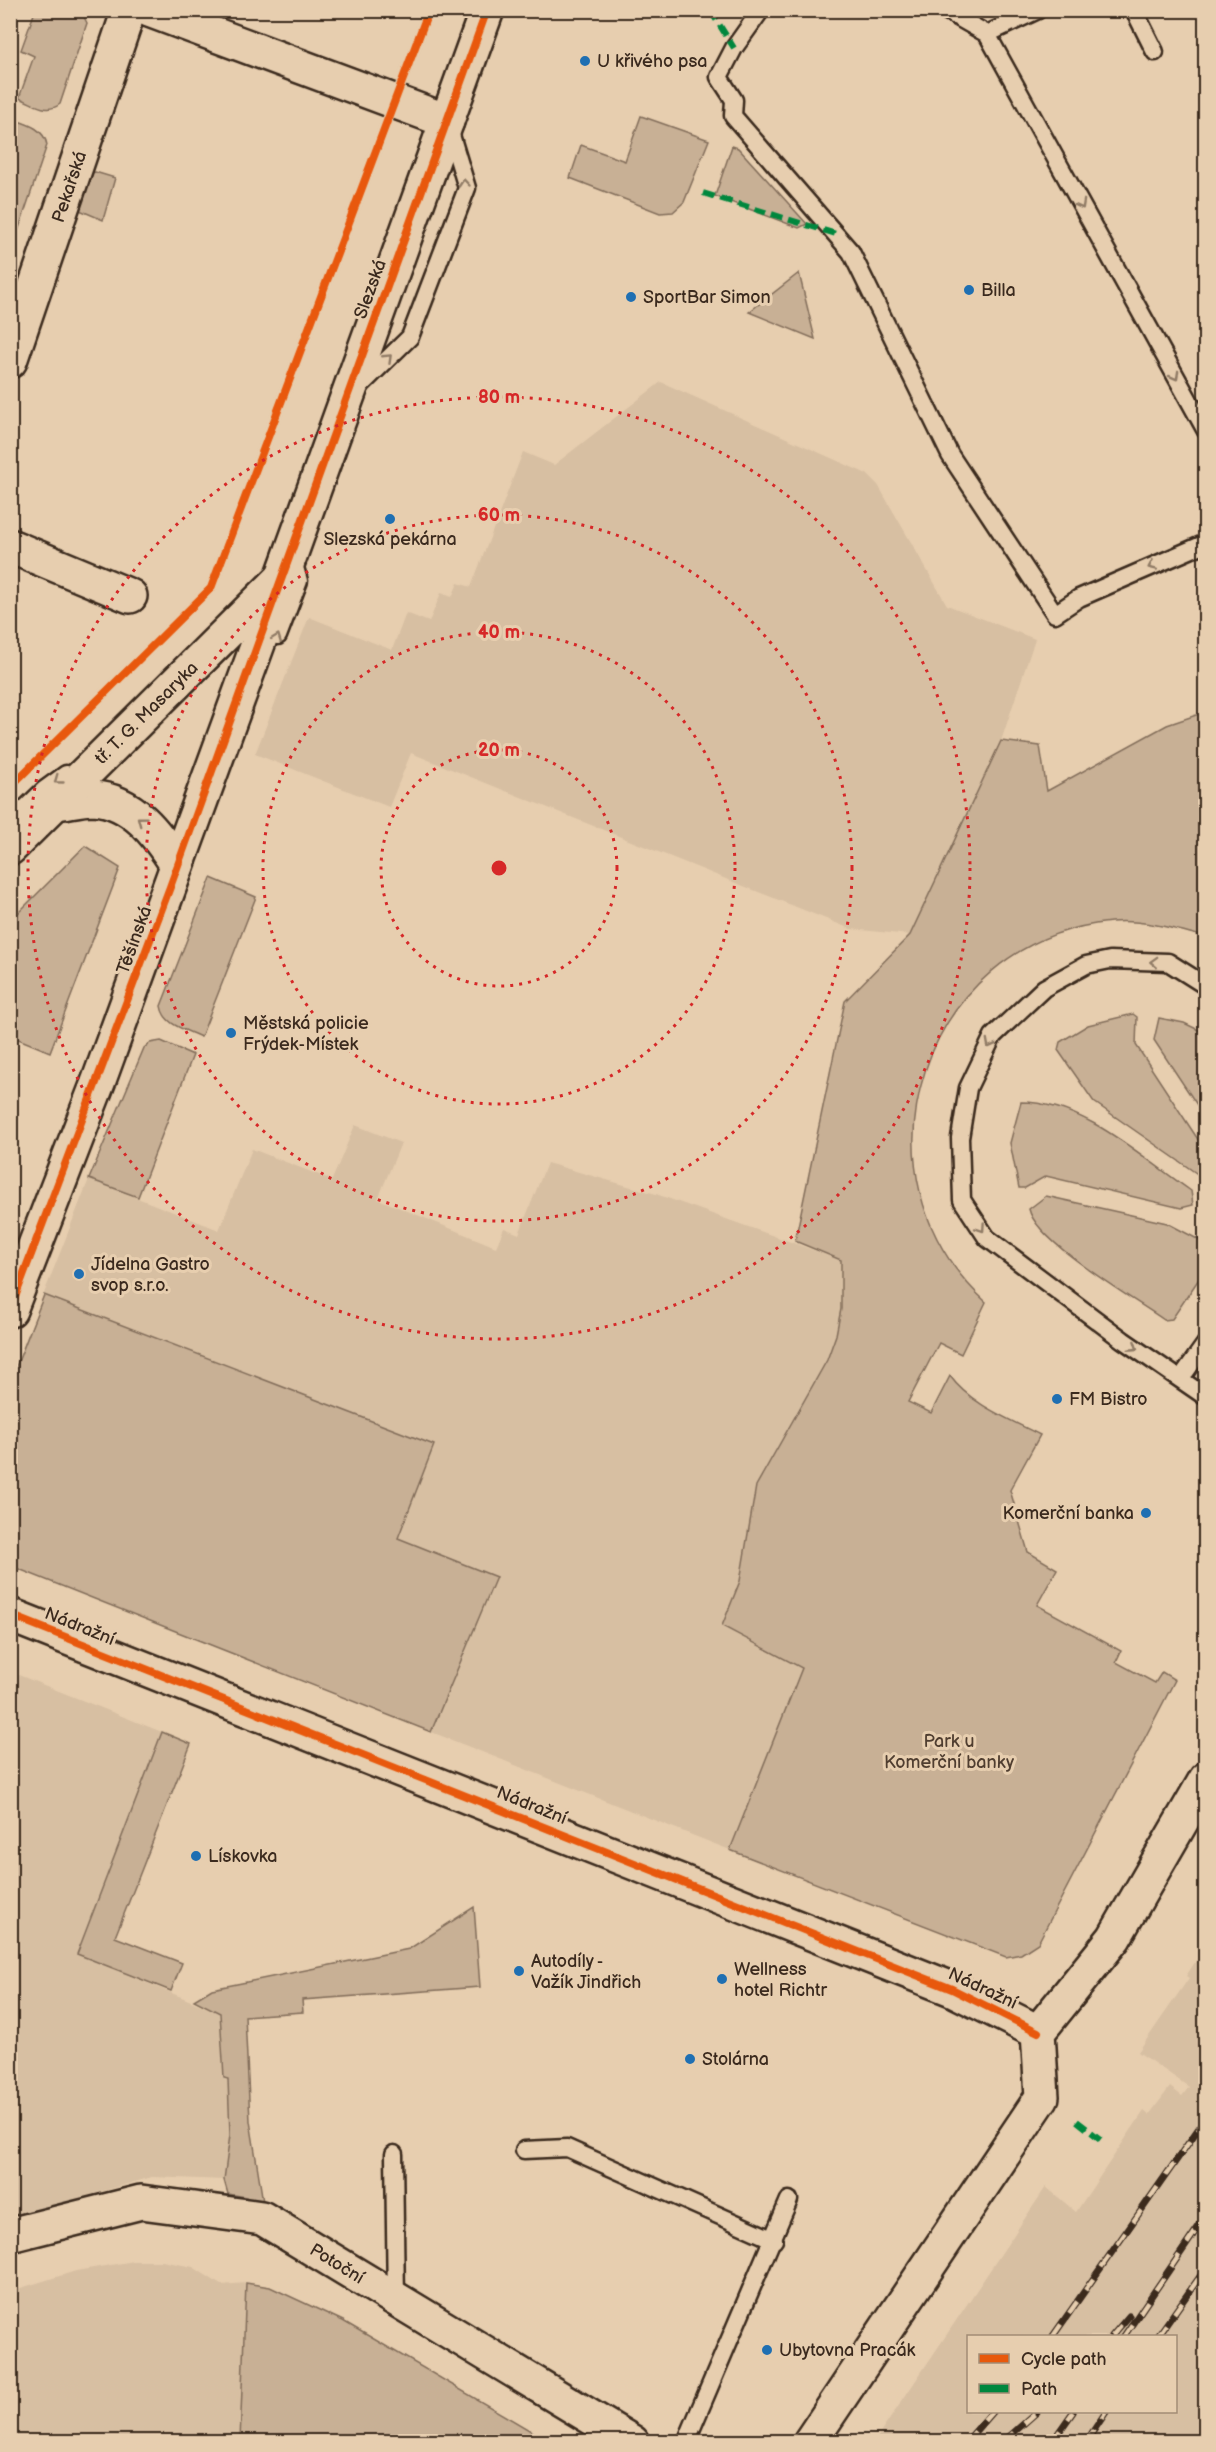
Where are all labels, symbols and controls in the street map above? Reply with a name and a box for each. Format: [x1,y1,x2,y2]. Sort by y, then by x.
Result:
place label: U křivého psa [597,51,708,72]
marker: U křivého psa [578,54,592,68]
street label: Pekařská [48,149,91,225]
one-way arrow [458,178,471,188]
one-way arrow [1074,199,1085,209]
street label: Slezská [350,257,391,322]
place label: Billa [981,280,1016,301]
marker: Billa [962,283,976,297]
place label: SportBar Simon [643,287,771,308]
marker: SportBar Simon [624,290,638,304]
one-way arrow [382,354,392,365]
one-way arrow [1168,370,1179,380]
text: 80 m [478,387,520,408]
text: 60 m [478,505,520,526]
marker: Slezská pekárna [383,512,397,526]
place label: Slezská pekárna [323,529,457,550]
one-way arrow [1147,559,1158,571]
text: 40 m [478,622,520,643]
one-way arrow [270,633,283,644]
street label: tř. T. G. Masaryka [91,657,203,769]
text: 20 m [478,740,520,761]
one-way arrow [54,772,65,783]
one-way arrow [137,816,148,827]
centre of rings [489,858,509,878]
street label: Těšínská [112,903,156,977]
one-way arrow [1149,956,1158,968]
place label: Městská policie Frýdek-Místek [243,1013,369,1055]
marker: Městská policie Frýdek-Místek [224,1026,238,1040]
one-way arrow [985,1038,997,1049]
one-way arrow [973,1222,985,1232]
place label: Jídelna Gastro svop s.r.o. [91,1254,210,1296]
marker: Jídelna Gastro svop s.r.o. [72,1267,86,1281]
one-way arrow [1127,1340,1138,1351]
place label: FM Bistro [1069,1389,1147,1410]
marker: FM Bistro [1050,1392,1064,1406]
place label: Komerční banka [1003,1503,1134,1524]
marker: Komerční banka [1139,1506,1153,1520]
street label: Nádražní [42,1603,119,1650]
park label: Park u Komerční banky [884,1731,1015,1773]
street label: Nádražní [494,1782,571,1829]
place label: Lískovka [208,1846,278,1867]
marker: Lískovka [189,1849,203,1863]
place label: Autodíly - Važík Jindřich [531,1951,641,1993]
place label: Wellness hotel Richtr [734,1959,828,2001]
street label: Nádražní [945,1963,1021,2014]
marker: Autodíly - Važík Jindřich [512,1964,526,1978]
marker: Wellness hotel Richtr [715,1972,729,1986]
place label: Stolárna [702,2049,769,2070]
marker: Stolárna [683,2052,697,2066]
street label: Potoční [306,2239,369,2289]
legend [967,2335,1177,2413]
place label: Ubytovna Pracák [779,2340,916,2361]
marker: Ubytovna Pracák [760,2343,774,2357]
text: Cycle path [1021,2349,1107,2370]
text: Path [1021,2379,1057,2400]

